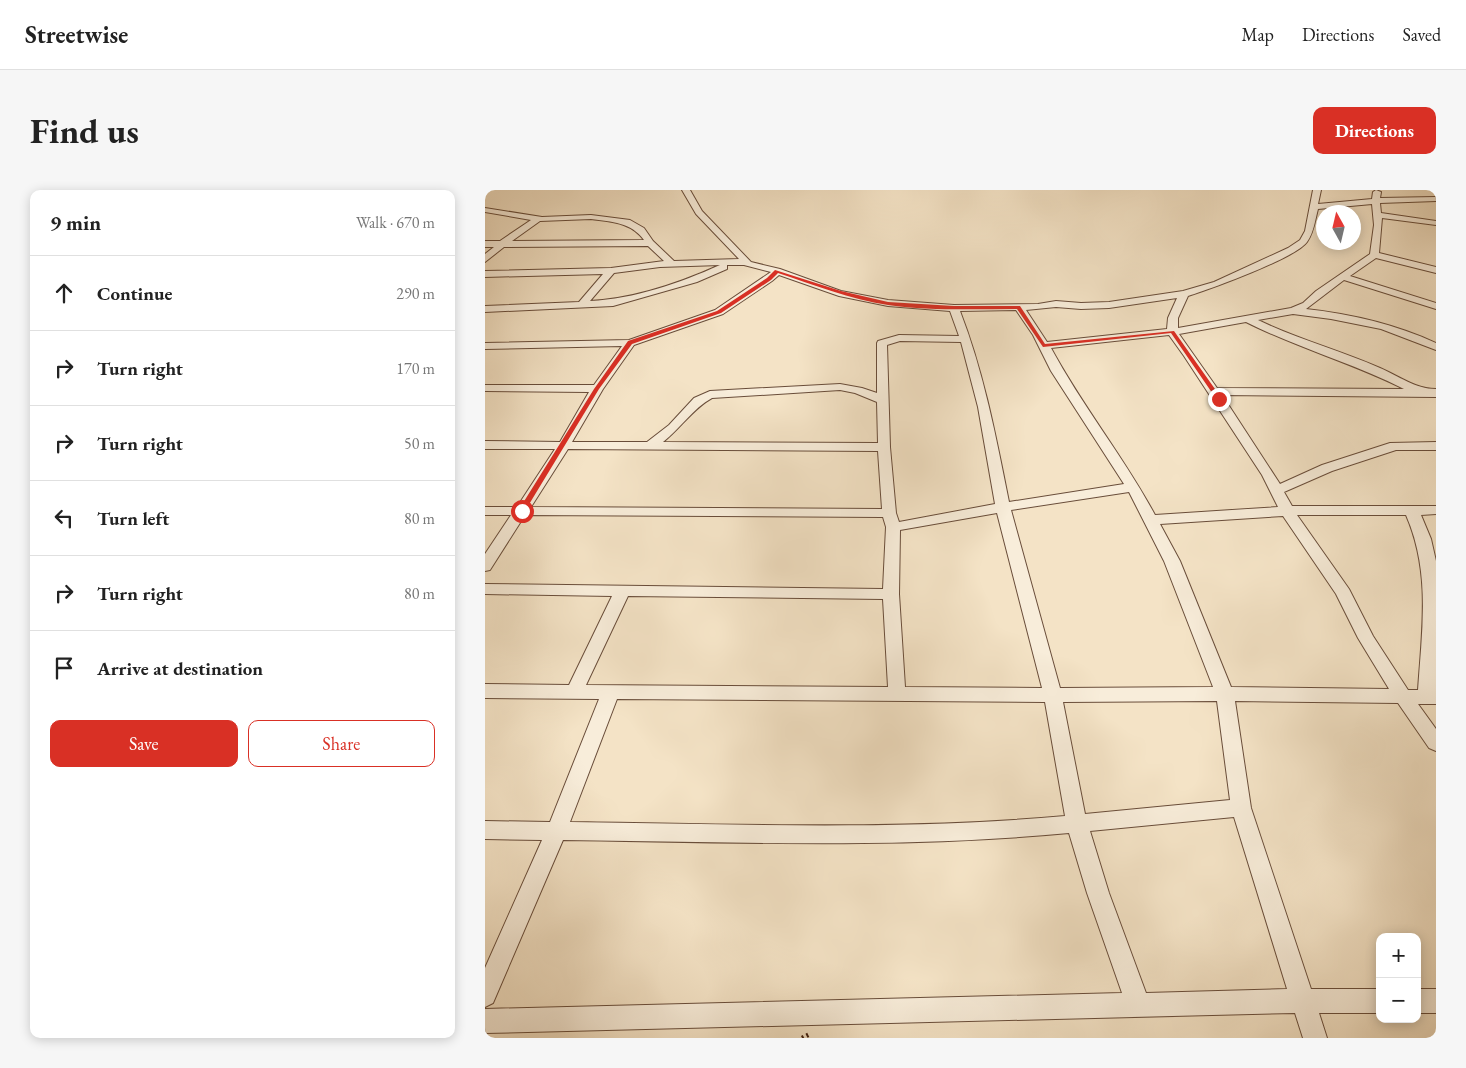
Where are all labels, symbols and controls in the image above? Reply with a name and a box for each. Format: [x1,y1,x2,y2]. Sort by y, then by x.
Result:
text: Streetwise [25,19,128,50]
text: Map [1242,23,1274,46]
text: Directions [1302,23,1374,46]
text: Saved [1402,23,1441,46]
button: Directions [1313,107,1436,154]
text: Find us [30,108,139,153]
north arrow [1316,205,1361,250]
text: 9 min [50,209,101,236]
text: Walk · 670 m [356,212,435,233]
icon: ahead [50,279,78,307]
text: Continue [97,281,172,306]
text: 290 m [396,283,435,304]
icon: right [50,354,78,382]
text: Turn right [97,356,183,381]
text: 170 m [396,358,435,379]
route end [1208,388,1231,411]
icon: right [50,429,78,457]
text: Turn right [97,431,183,456]
text: 50 m [404,433,435,454]
route start [511,500,534,523]
icon: left [50,504,78,532]
text: Turn left [97,506,169,531]
text: 80 m [404,508,435,529]
icon: right [50,579,78,607]
text: Turn right [97,581,183,606]
text: 80 m [404,583,435,604]
icon: arrive [50,654,78,682]
text: Arrive at destination [97,656,263,681]
button: Save [50,720,238,767]
button: Share [248,720,435,767]
map controls [1376,933,1421,1023]
button: + [1376,933,1421,978]
button: − [1376,978,1421,1023]

